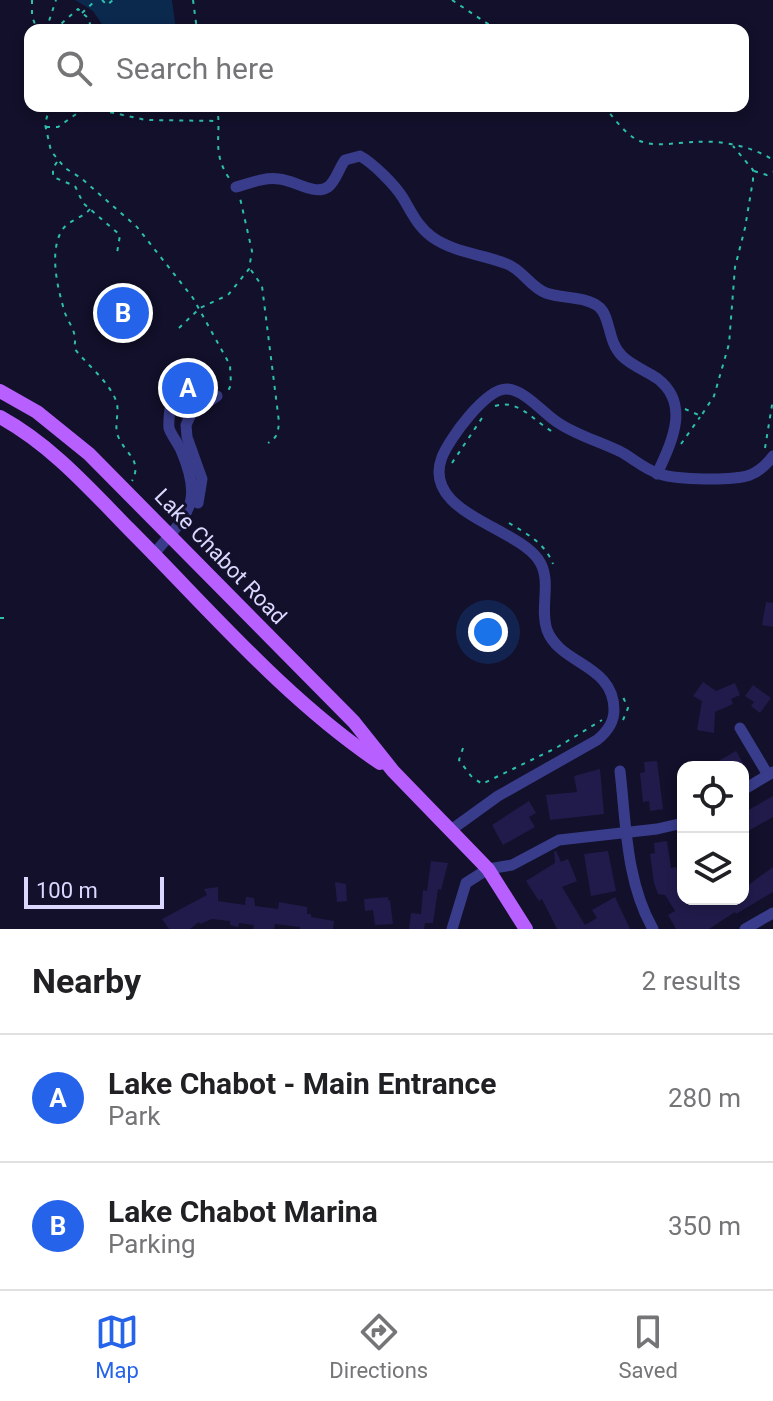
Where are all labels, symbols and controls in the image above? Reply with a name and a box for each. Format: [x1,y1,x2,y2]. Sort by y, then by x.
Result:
search box [24,24,749,112]
icon: search [52,46,96,90]
text: Search here [116,51,274,86]
pin: B [97,283,149,343]
pin: A [162,358,214,418]
street label: Lake Chabot Road [150,484,292,629]
your location [468,612,508,652]
map controls [677,761,749,905]
button: locate [677,761,749,833]
button: layers [677,833,749,905]
scale bar [24,873,164,909]
text: 100 m [36,878,98,903]
text: Nearby [32,961,141,1001]
text: 2 results [642,966,741,996]
text: Lake Chabot - Main Entrance [108,1066,496,1101]
text: A [49,1083,67,1113]
text: 280 m [668,1083,741,1113]
text: Park [108,1101,160,1131]
text: Lake Chabot Marina [108,1194,378,1229]
text: B [50,1211,66,1241]
text: 350 m [668,1211,741,1241]
text: Parking [108,1229,196,1259]
tab: Map [95,1310,139,1383]
tab: Directions [329,1310,428,1383]
tab: Saved [618,1310,678,1383]

